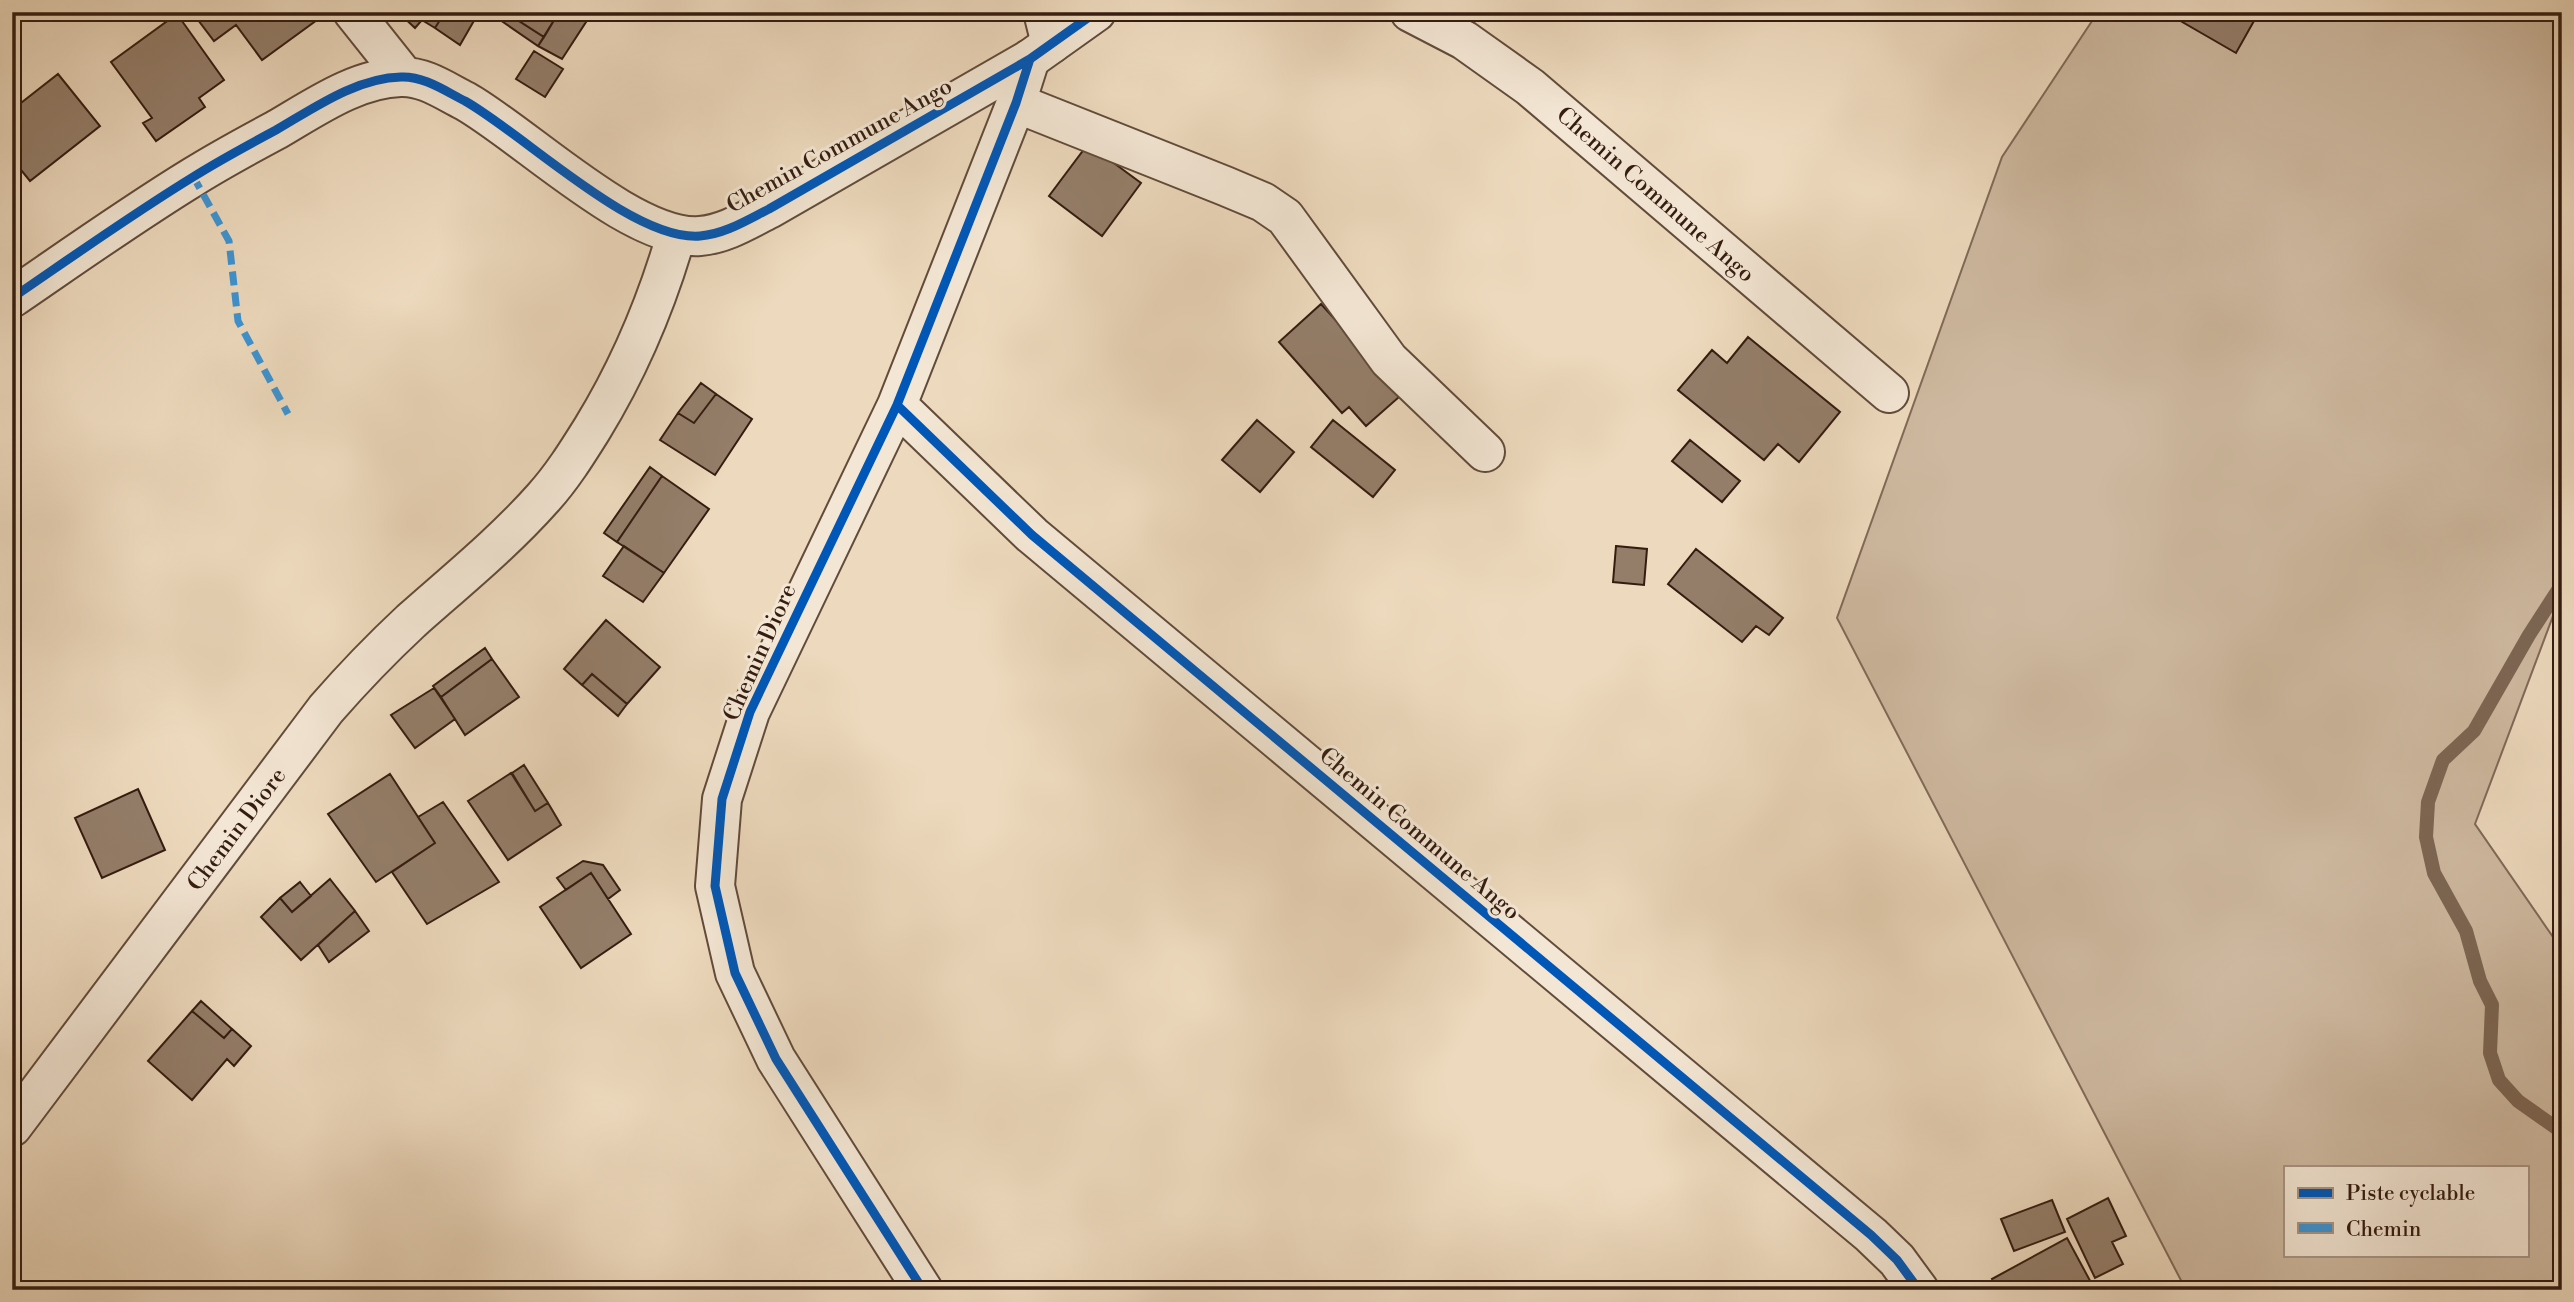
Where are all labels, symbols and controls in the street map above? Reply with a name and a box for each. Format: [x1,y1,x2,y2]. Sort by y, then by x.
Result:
street label: Chemin Commune Ango [722,72,957,220]
street label: Chemin Commune Ango [1550,101,1760,289]
street label: Chemin Diore [717,580,803,725]
street label: Chemin Commune Ango [1313,741,1526,926]
street label: Chemin Diore [181,762,292,897]
legend [2284,1166,2528,1256]
text: Piste cyclable [2346,1181,2475,1207]
text: Chemin [2346,1217,2422,1243]

